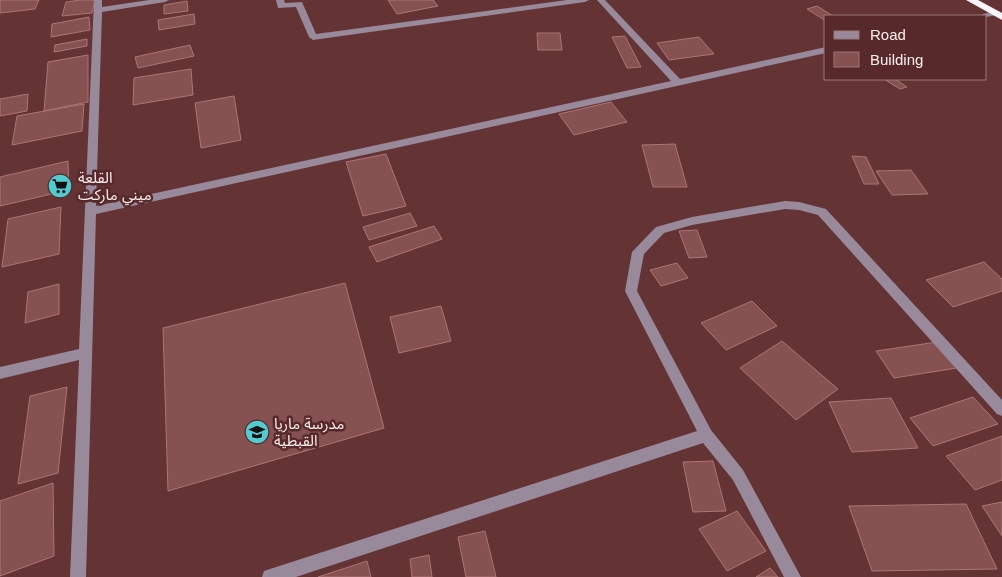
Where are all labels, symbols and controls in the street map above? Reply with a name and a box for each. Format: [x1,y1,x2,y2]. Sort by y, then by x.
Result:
legend [824,15,987,80]
text: Road [870,26,906,43]
text: Building [870,51,923,68]
place label: القلعة ميني ماركت [78,169,152,206]
supermarket icon: القلعة ميني ماركت [47,173,73,199]
place label: مدرسة ماريا القبطية [274,415,344,449]
school or university icon: مدرسة ماريا القبطية [244,419,270,445]

